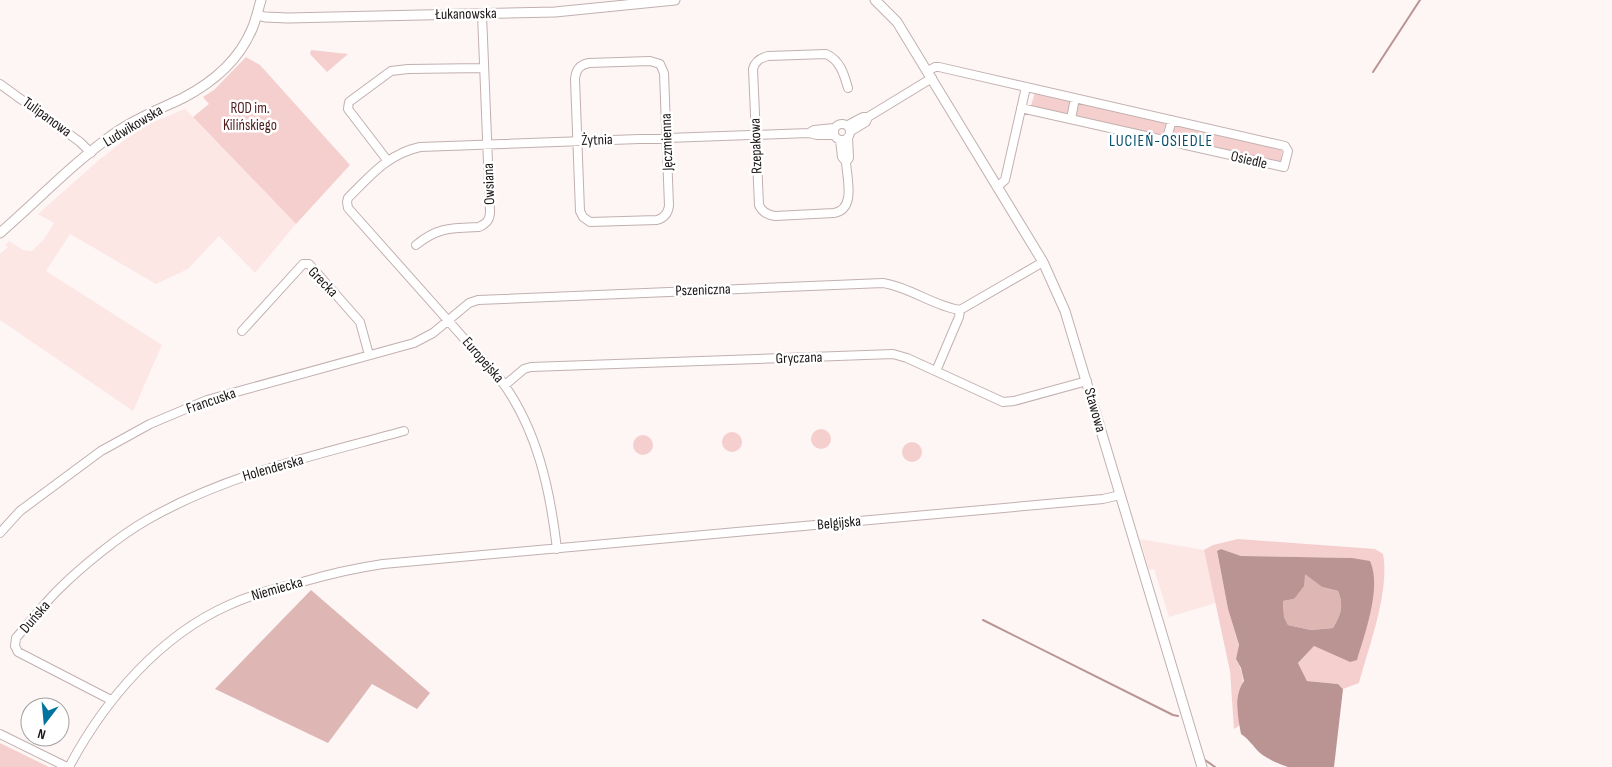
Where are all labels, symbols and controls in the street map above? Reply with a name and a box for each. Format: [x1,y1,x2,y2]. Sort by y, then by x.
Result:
street label: Łukanowska [434,4,497,24]
street label: Tulipanowa [19,93,75,141]
park label: ROD im. Kilińskiego [223,99,277,135]
street label: Ludwikowska [100,101,166,151]
street label: Jęczmienna [656,113,678,172]
street label: Rzepakowa [746,118,766,174]
street label: Żytnia [581,130,613,150]
district label: LUCIEŃ-OSIEDLE [1109,132,1213,151]
street label: Osiedle [1229,147,1269,173]
street label: Owsiana [479,162,499,205]
street label: Grecka [304,263,342,301]
street label: Pszeniczna [675,280,731,300]
street label: Europejska [458,333,508,387]
street label: Gryczana [775,348,823,368]
street label: Francuska [184,384,238,418]
street label: Stawowa [1080,386,1110,435]
street label: Holenderska [240,450,306,486]
street label: Belgijska [816,512,862,534]
street label: Niemiecka [249,573,305,605]
street label: Duńska [16,597,54,637]
north arrow [20,697,70,747]
text: N [36,725,47,743]

